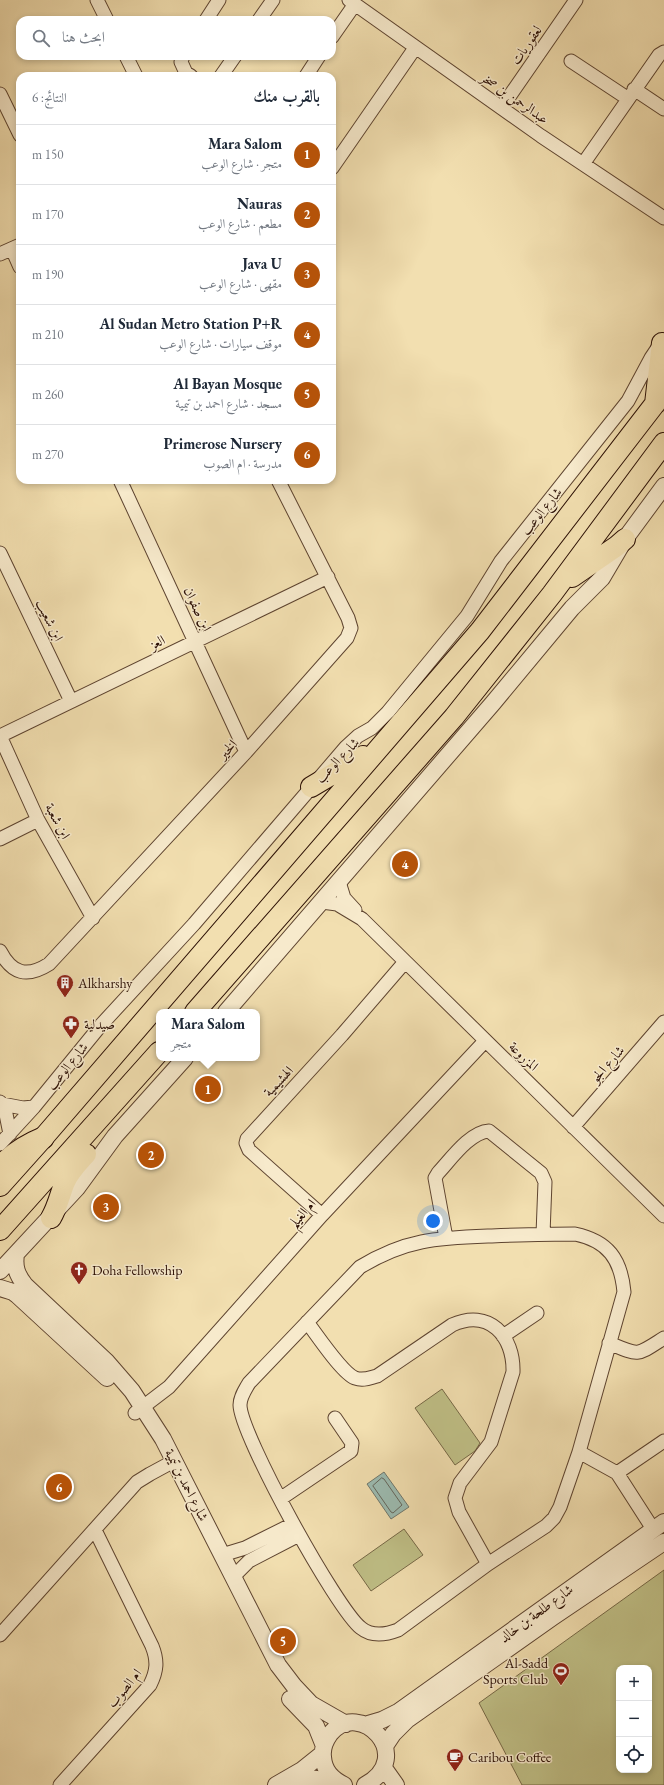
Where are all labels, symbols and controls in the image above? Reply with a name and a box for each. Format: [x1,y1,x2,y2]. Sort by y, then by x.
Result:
search box [16,16,336,60]
street label: لعقوريات [506,22,546,68]
icon: search [30,27,52,49]
text: ابحث هنا [62,27,105,46]
street label: عبدالرحمن بن صخر [475,67,552,129]
text: بالقرب منك [253,85,320,107]
text: النتائج: 6 [32,89,67,106]
text: Mara Salom [208,134,282,153]
text: 150 m [32,146,63,163]
text: 1 [304,146,310,163]
text: متجر · شارع الوعب [201,155,282,172]
text: Nauras [237,194,282,213]
text: 170 m [32,206,63,223]
text: 2 [304,206,310,223]
text: مطعم · شارع الوعب [198,215,282,232]
text: Java U [242,254,282,273]
text: 190 m [32,266,63,283]
text: 3 [304,266,310,283]
text: مقهى · شارع الوعب [199,275,282,292]
text: Al Sudan Metro Station P+R [100,314,282,333]
text: 210 m [32,326,63,343]
text: 4 [304,326,310,343]
text: موقف سيارات · شارع الوعب [159,335,282,352]
text: Al Bayan Mosque [173,374,282,393]
text: 260 m [32,386,63,403]
text: 5 [304,386,310,403]
text: مسجد · شارع احمد بن تيمية [175,395,282,412]
text: Primerose Nursery [163,434,282,453]
text: 270 m [32,446,63,463]
text: 6 [304,446,310,463]
text: مدرسة · ام الصوب [203,455,282,472]
street label: شارع الوعب [516,483,568,540]
street label: ابن صفوان [180,584,216,634]
street label: ابن شعيب [31,596,68,645]
street label: العز [144,631,168,654]
street label: شارع الوعب [311,733,365,789]
street label: الخير [212,735,241,764]
street label: ابن شعبة [41,800,75,842]
pin: 4 [392,849,418,879]
building icon: Alkharshy [55,973,75,998]
place label: Alkharshy [77,974,133,992]
popup [156,1009,260,1061]
pharmacy icon: صيدلية [61,1014,81,1039]
text: Mara Salom [171,1014,245,1033]
place label: صيدلية [84,1015,115,1033]
text: متجر [171,1035,192,1052]
street label: المزروعة [505,1037,543,1075]
street label: شارع الوعب [42,1038,94,1095]
street label: شارع الجو [585,1042,630,1090]
street label: الهشيمية [259,1062,297,1100]
pin: 1 [195,1074,221,1104]
pin: 2 [138,1140,164,1170]
pin: 3 [93,1192,119,1222]
street label: ام الغيلم [284,1195,324,1235]
your location [423,1211,443,1231]
church icon: Doha Fellowship [69,1260,89,1285]
place label: Doha Fellowship [92,1261,183,1279]
street label: شارع احمد بن تيمية [158,1446,213,1526]
pin: 6 [46,1472,72,1502]
street label: شارع طلحة بن خالد [495,1580,578,1648]
pin: 5 [270,1626,296,1656]
place label: Al-Sadd Sports Club [483,1654,549,1688]
sports icon: Al-Sadd Sports Club [551,1661,571,1686]
street label: ام الصوب [103,1665,148,1714]
map controls [616,1665,652,1773]
button: + [616,1665,652,1701]
button: − [616,1701,652,1737]
button: locate [616,1737,652,1773]
cafe icon: Caribou Coffee [445,1747,465,1772]
place label: Caribou Coffee [468,1748,552,1766]

